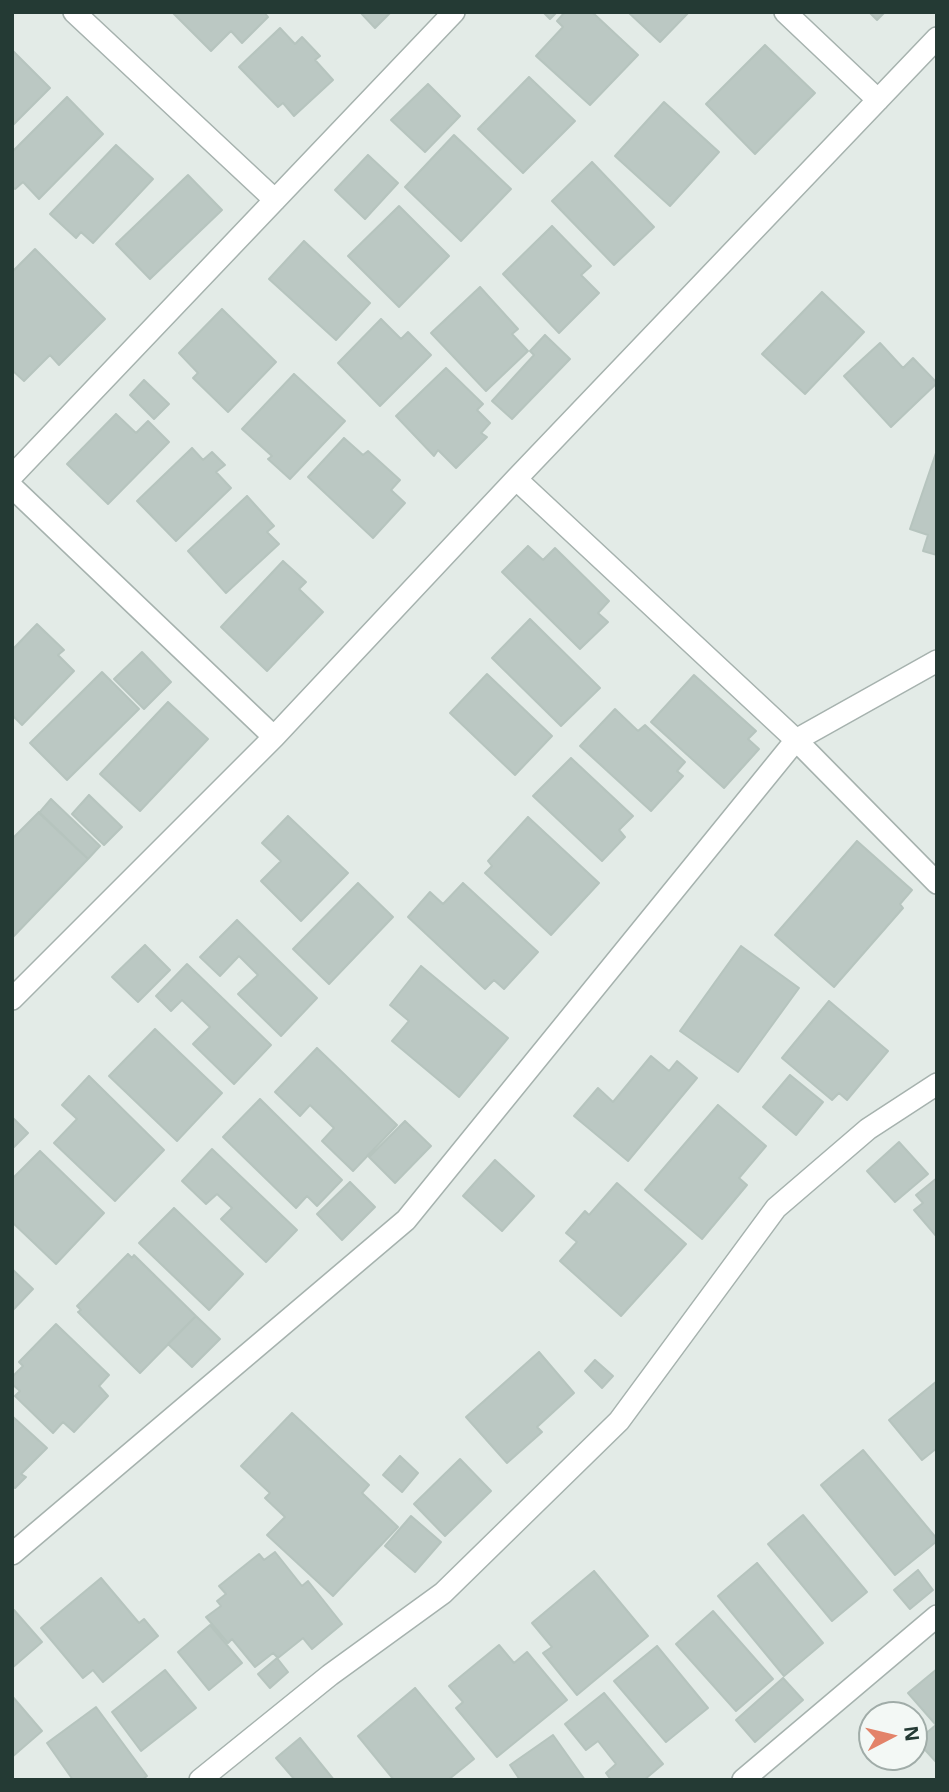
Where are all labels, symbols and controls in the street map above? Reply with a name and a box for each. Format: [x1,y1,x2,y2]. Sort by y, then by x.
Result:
north arrow [858,1701,928,1771]
text: N [898,1724,926,1743]

